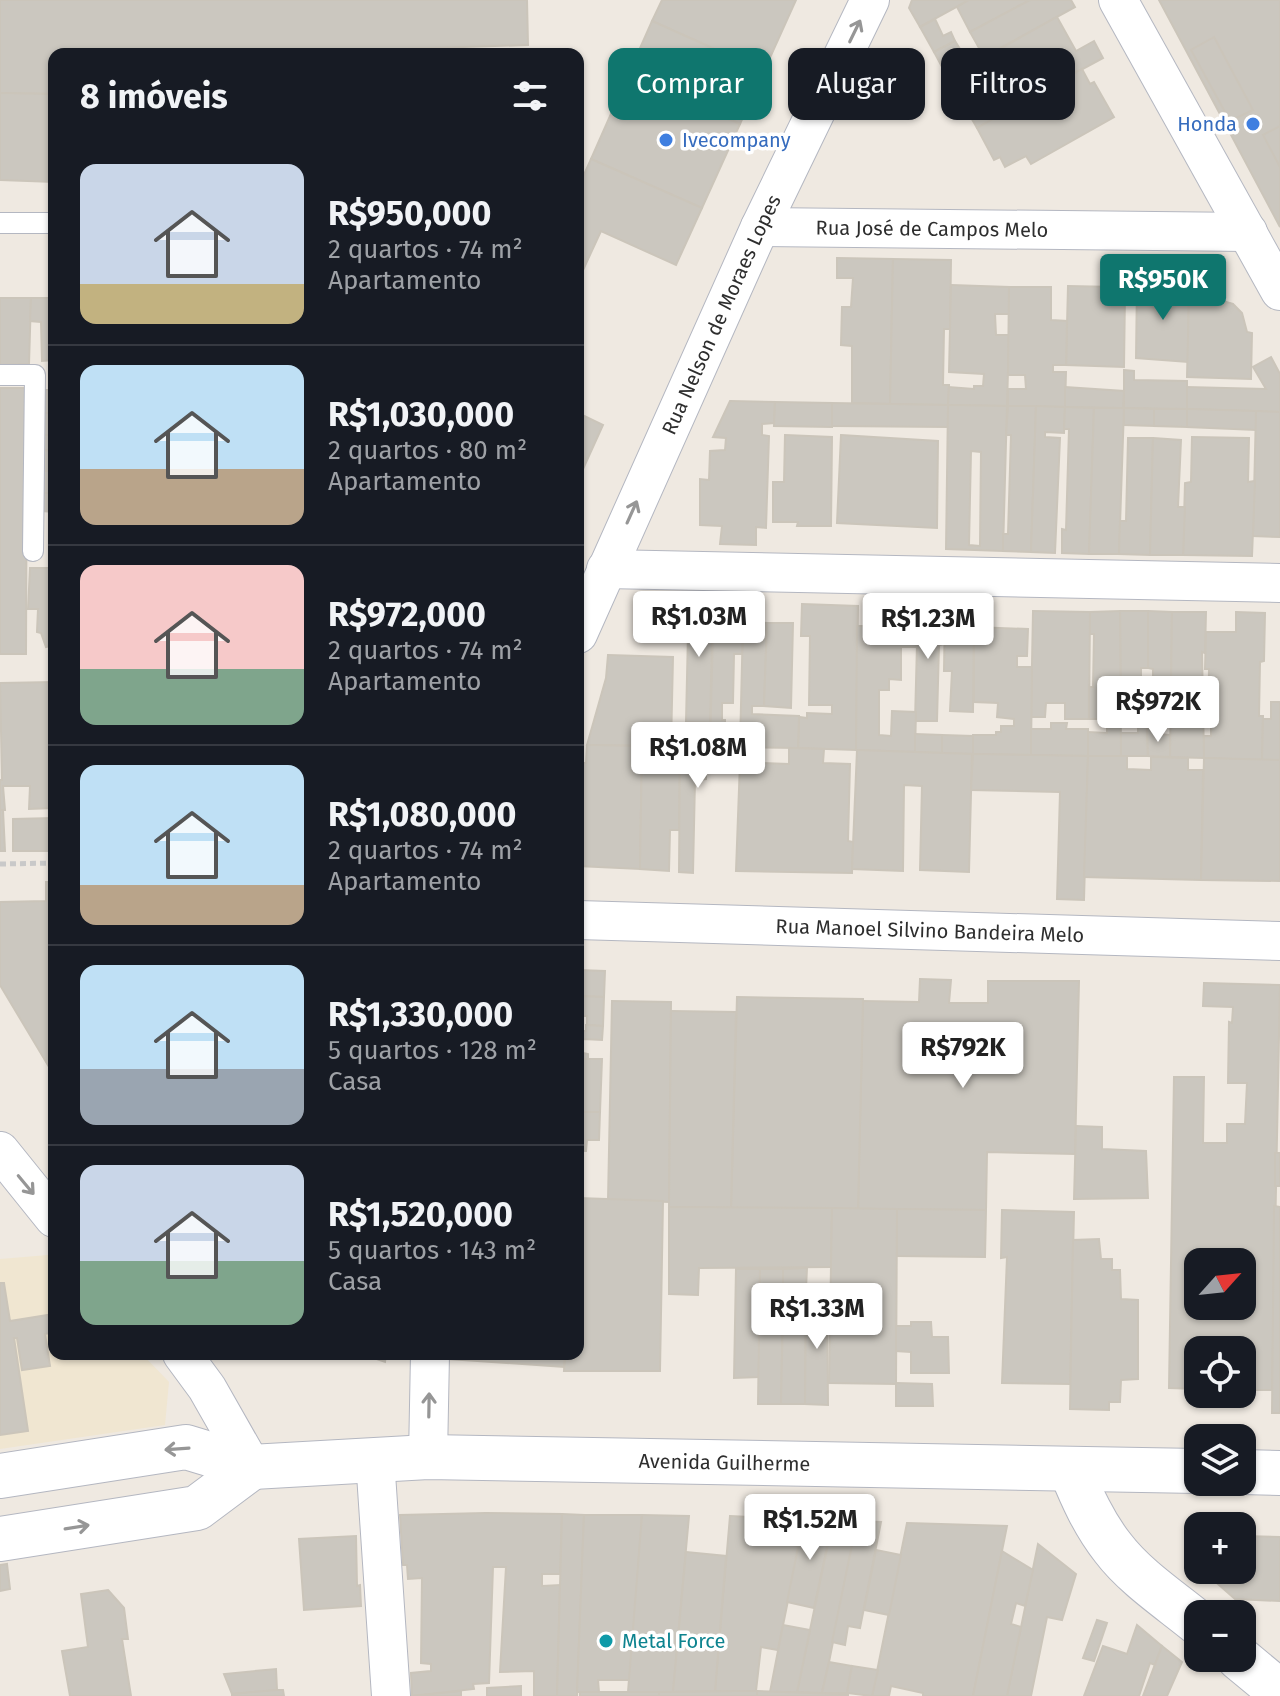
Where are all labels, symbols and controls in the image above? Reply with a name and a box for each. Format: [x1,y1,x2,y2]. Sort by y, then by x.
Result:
one-way arrow [849,20,864,43]
chip: Comprar [608,48,772,120]
chip: Alugar [788,48,925,120]
chip: Filtros [941,48,1075,120]
icon: filters [508,74,552,118]
text: 8 imóveis [80,76,228,117]
place label: Honda [1177,112,1237,136]
marker: Honda [1244,115,1262,133]
place label: Ivecompany [682,128,791,152]
marker: Ivecompany [657,131,675,149]
street label: Rua Nelson de Moraes Lopes [657,191,786,438]
text: R$950,000 [328,193,491,234]
icon: home [144,196,240,292]
street label: Rua José de Campos Melo [816,216,1048,242]
text: 2 quartos · 74 m² [328,234,523,265]
pin: R$950K [1098,254,1228,322]
text: R$950K [1118,264,1208,295]
text: Apartamento [328,265,481,296]
text: R$1,030,000 [328,394,514,435]
icon: home [144,397,240,493]
text: 2 quartos · 80 m² [328,435,527,466]
text: Apartamento [328,466,481,497]
one-way arrow [625,500,640,524]
pin: R$1.03M [625,591,773,659]
pin: R$1.23M [854,593,1002,661]
text: R$972,000 [328,594,486,635]
icon: home [144,597,240,693]
text: R$1.03M [651,601,747,632]
text: R$1.23M [881,603,975,634]
text: 2 quartos · 74 m² [328,635,523,666]
text: Apartamento [328,666,481,697]
pin: R$972K [1093,676,1223,744]
text: R$972K [1115,686,1201,717]
pin: R$1.08M [624,722,772,790]
text: R$1.08M [649,732,747,763]
text: R$1,080,000 [328,794,516,835]
icon: home [144,797,240,893]
text: 2 quartos · 74 m² [328,835,523,866]
text: Apartamento [328,866,481,897]
street label: Rua Manoel Silvino Bandeira Melo [775,914,1085,947]
text: R$1,330,000 [328,994,513,1035]
icon: home [144,997,240,1093]
pin: R$792K [898,1022,1028,1090]
text: R$792K [920,1032,1006,1063]
text: 5 quartos · 128 m² [328,1035,537,1066]
text: Casa [328,1066,382,1097]
one-way arrow [17,1174,35,1195]
text: R$1,520,000 [328,1194,513,1235]
icon: home [144,1197,240,1293]
text: 5 quartos · 143 m² [328,1235,536,1266]
north arrow [1184,1248,1256,1320]
map controls [1184,1248,1256,1672]
text: Casa [328,1266,382,1297]
pin: R$1.33M [743,1283,891,1351]
text: R$1.33M [769,1293,865,1324]
button: locate [1184,1336,1256,1408]
one-way arrow [421,1392,437,1419]
button: layers [1184,1424,1256,1496]
one-way arrow [164,1442,191,1457]
street label: Avenida Guilherme [638,1449,811,1476]
pin: R$1.52M [736,1494,884,1562]
text: R$1.52M [762,1504,858,1535]
button: + [1184,1512,1256,1584]
one-way arrow [64,1519,89,1534]
button: − [1184,1600,1256,1672]
place label: Metal Force [622,1629,725,1653]
marker: Metal Force [597,1632,615,1650]

